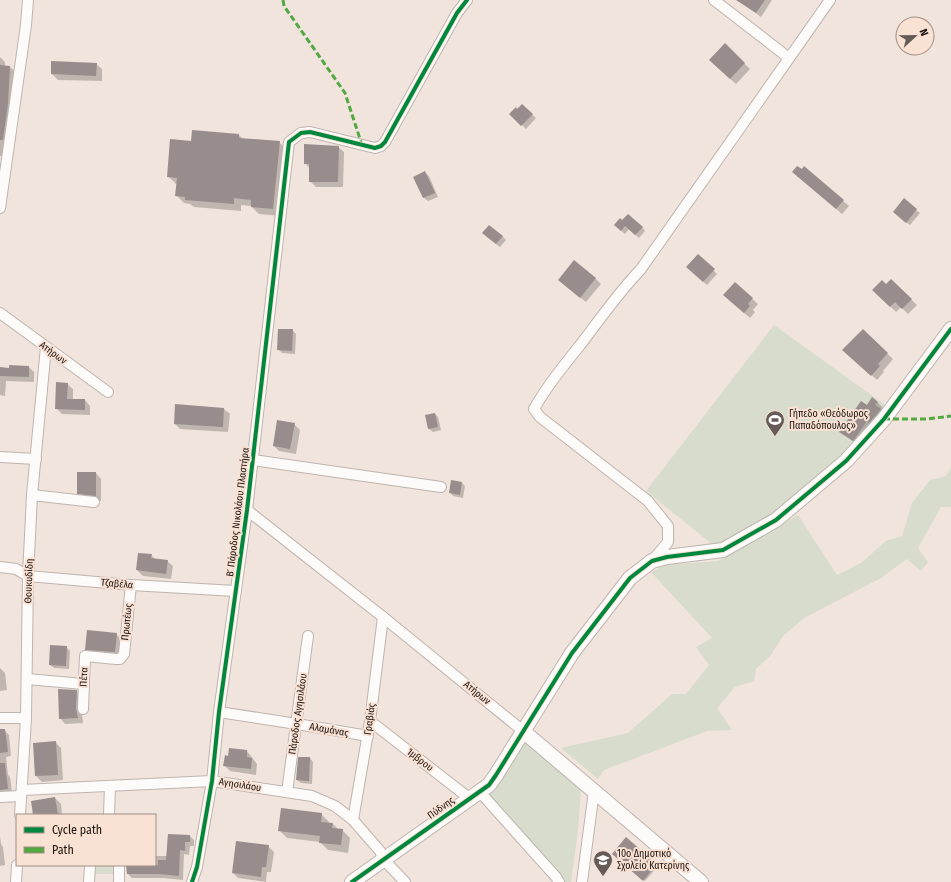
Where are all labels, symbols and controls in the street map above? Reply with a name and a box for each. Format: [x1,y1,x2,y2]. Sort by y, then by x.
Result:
north arrow [895,16,935,56]
text: N [917,27,931,38]
street label: Ατήρων [37,339,70,367]
place label: Γήπεδο «Θεόδωρος Παπαδόπουλος» [789,407,869,432]
sports icon: Γήπεδο «Θεόδωρος Παπαδόπουλος» [764,409,786,437]
street label: Β΄ Πάροδος Νικολάου Πλαστήρα [223,447,252,577]
street label: Θουκυδίδη [21,558,36,604]
street label: Τζαβέλα [100,576,134,591]
street label: Πρωτέως [118,602,135,641]
street label: Πέτα [76,667,91,687]
street label: Πάροδος Αγησιλάου [285,673,310,755]
street label: Ατήρων [461,679,493,708]
street label: Γραβιάς [361,702,378,736]
street label: Αλαμάνας [309,720,350,739]
street label: Ίμβρου [405,746,435,774]
street label: Αγησιλάου [218,775,262,794]
street label: Πύδνης [425,793,457,822]
legend [16,814,156,866]
text: Cycle path [52,823,102,837]
text: Path [52,843,74,857]
place label: 10ο Δημοτικό Σχολείο Κατερίνης [617,847,690,872]
school or university icon: 10ο Δημοτικό Σχολείο Κατερίνης [592,849,614,877]

